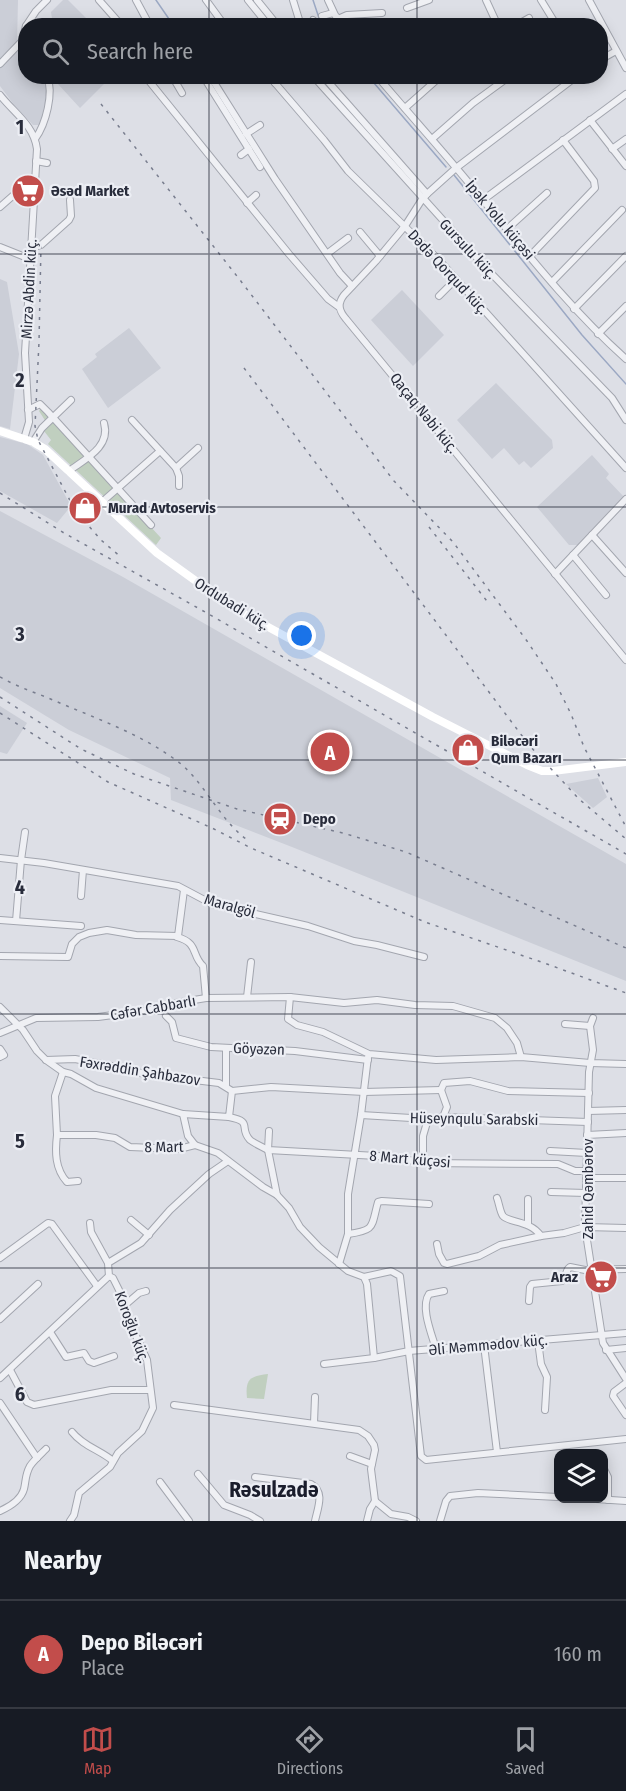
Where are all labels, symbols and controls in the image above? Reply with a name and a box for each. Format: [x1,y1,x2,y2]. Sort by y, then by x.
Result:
search box [18,18,608,84]
icon: search [39,35,72,68]
text: Search here [87,38,193,65]
text: 1 [16,115,24,139]
supermarket icon: Əsəd Market [10,173,46,209]
street label: İpək Yolu küçəsi [462,177,538,263]
place label: Əsəd Market [51,182,130,200]
street label: Gursulu küç. [436,215,500,283]
street label: Dədə Qorqud küç. [404,226,492,318]
street label: Mirzə Abdin küç. [17,239,41,339]
text: 2 [14,368,25,392]
street label: Qaçaq Nəbi küç. [386,369,462,457]
shop icon: Murad Avtoservis [67,490,103,526]
place label: Murad Avtoservis [108,499,216,517]
street label: Ordubadi küç. [191,574,273,634]
your location [287,621,316,650]
text: 3 [14,622,25,646]
pin: A [310,730,350,774]
shop icon: Biləcəri Qum Bazarı [450,732,486,768]
place label: Biləcəri Qum Bazarı [491,732,562,767]
station icon: Depo [262,801,298,837]
place label: Depo [303,810,336,828]
text: 4 [15,875,25,899]
street label: Maralgöl [202,890,258,922]
street label: Cəfər Cabbarlı [109,992,197,1024]
street label: Göyəzən [233,1039,285,1059]
street label: Fəxrəddin Şahbazov [78,1053,202,1089]
street label: Hüseynqulu Sarabski [410,1109,538,1129]
text: 5 [15,1129,25,1153]
street label: 8 Mart [144,1138,184,1156]
street label: Zahid Qəmbərov [579,1138,597,1239]
street label: 8 Mart küçəsi [369,1146,451,1172]
supermarket icon: Araz [583,1259,619,1295]
place label: Araz [550,1268,579,1286]
street label: Koroğlu küç. [111,1289,153,1365]
street label: Əli Məmmədov küç. [428,1331,548,1359]
text: 6 [15,1382,25,1406]
map controls [554,1449,608,1503]
button: layers [554,1449,608,1503]
district label: Rəsulzadə [229,1477,319,1503]
text: Nearby [24,1545,101,1576]
text: Depo Biləcəri [81,1629,203,1656]
text: A [38,1642,49,1666]
text: 160 m [554,1642,602,1666]
text: Place [81,1656,124,1680]
tab: Map [81,1723,114,1778]
tab: Directions [277,1723,343,1778]
tab: Saved [506,1723,545,1778]

